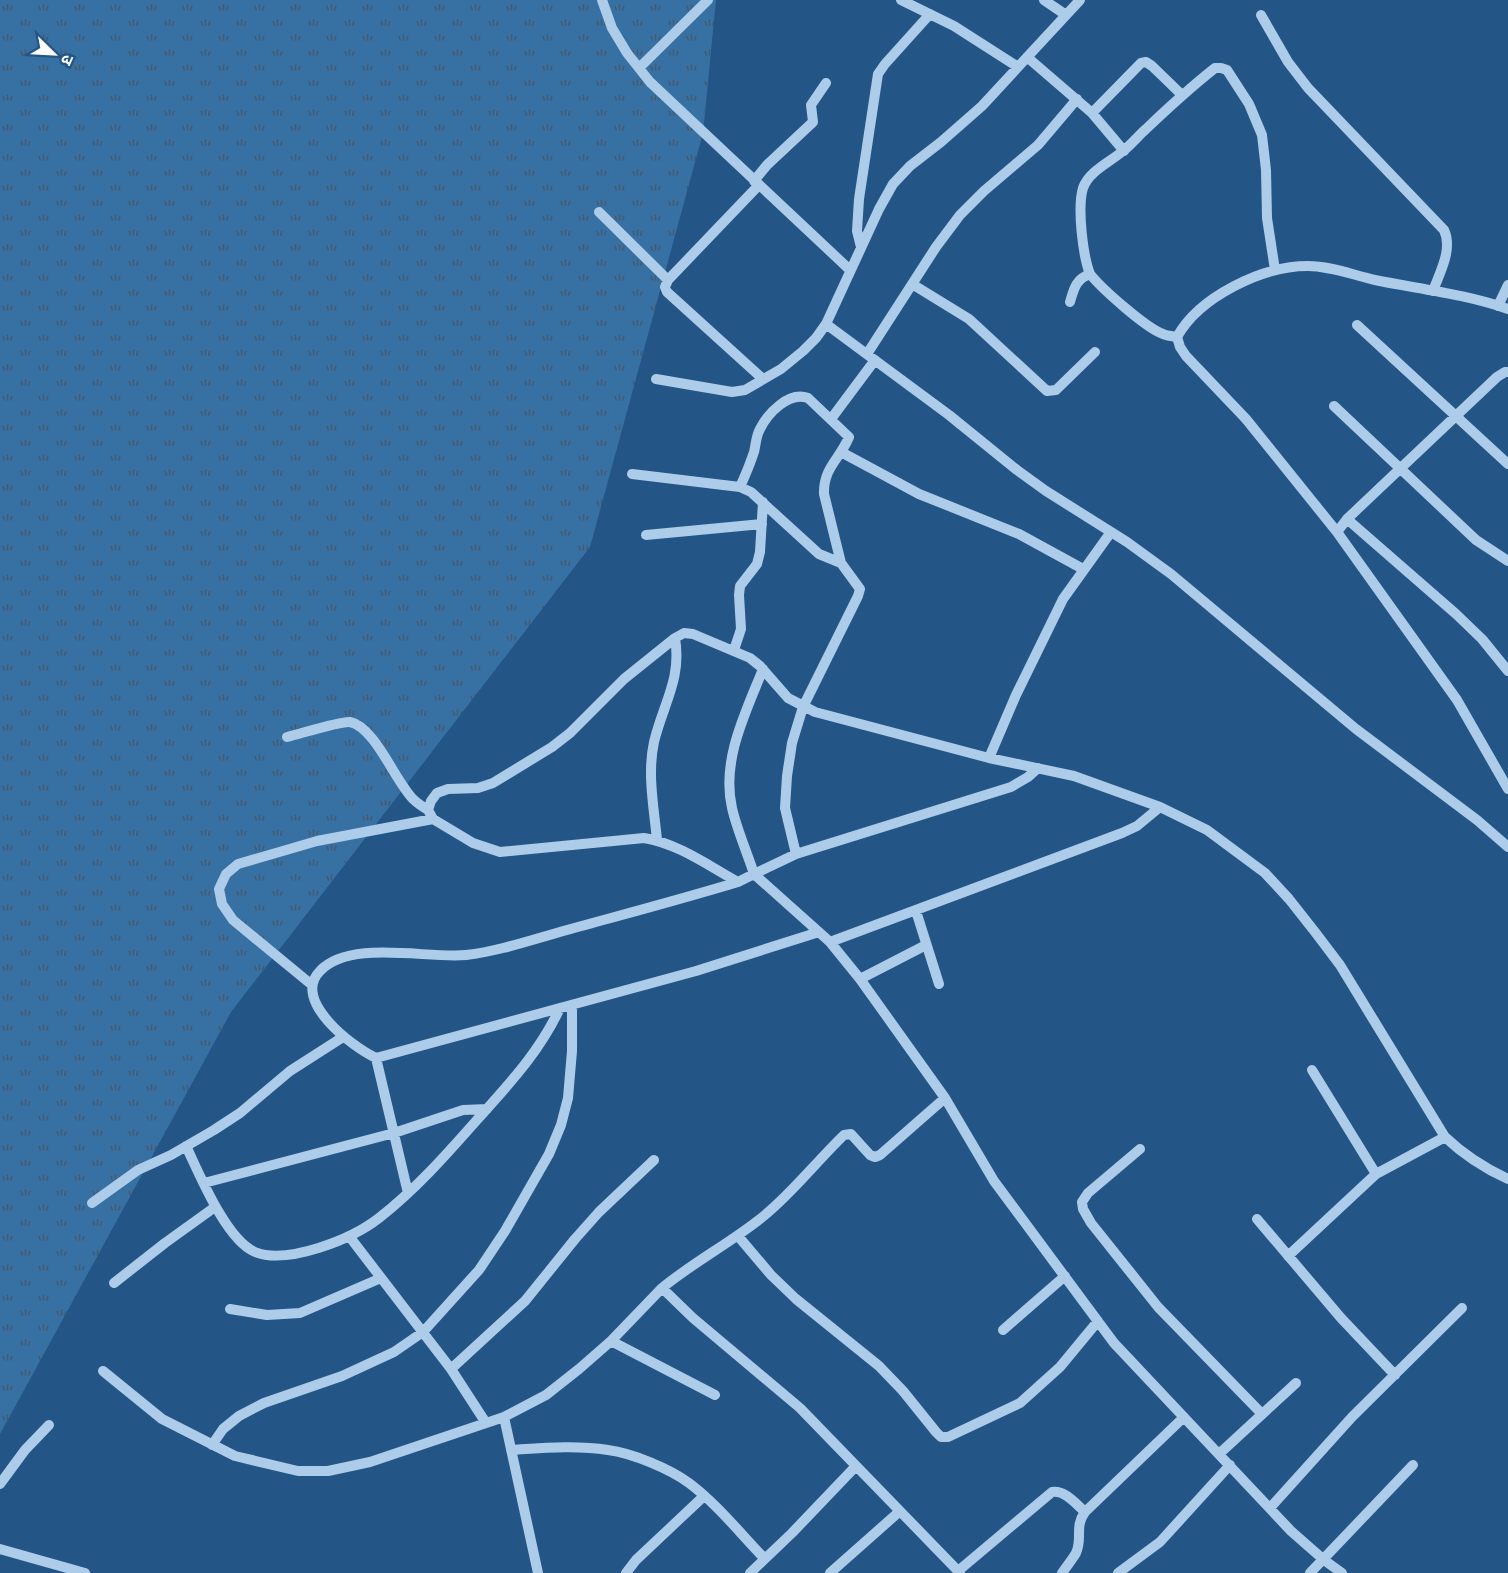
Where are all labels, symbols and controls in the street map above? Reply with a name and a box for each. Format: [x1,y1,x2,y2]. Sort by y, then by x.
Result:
north arrow [24,24,84,84]
text: उ [55,51,80,69]

